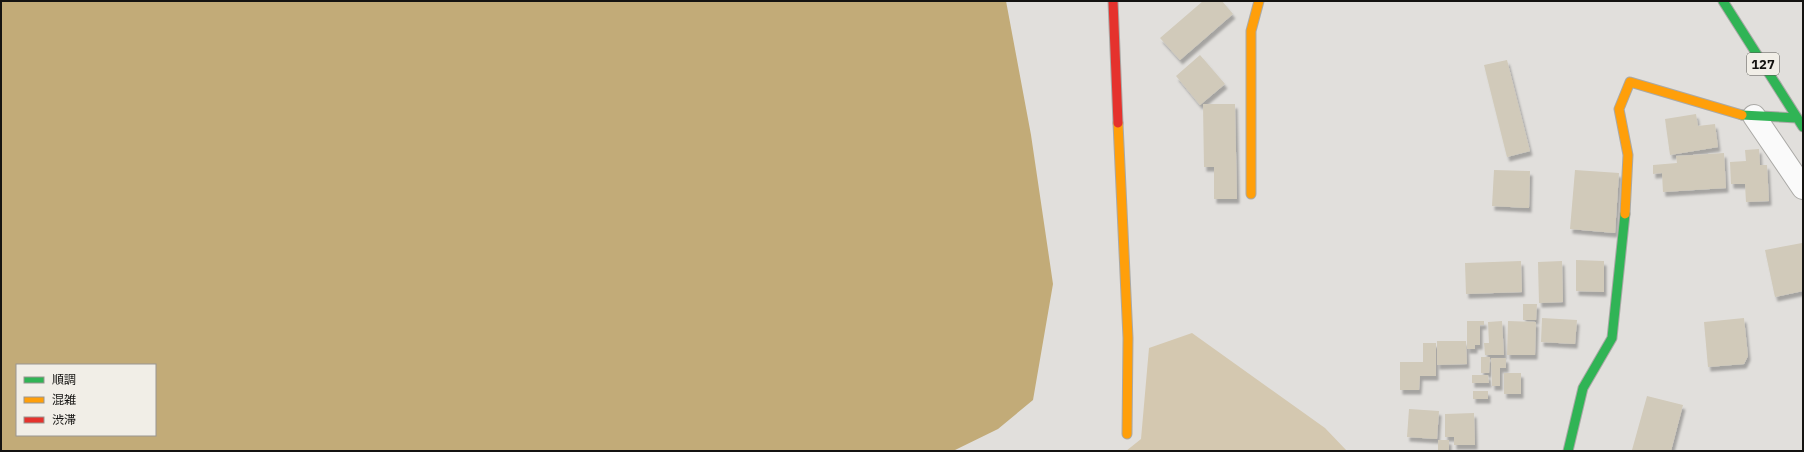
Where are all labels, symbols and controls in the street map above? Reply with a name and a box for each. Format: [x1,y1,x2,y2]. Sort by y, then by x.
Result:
road number: 127 [1747,53,1779,75]
legend [16,364,156,436]
text: 順調 [52,372,76,387]
text: 混雑 [52,392,76,407]
text: 渋滞 [52,412,76,427]

